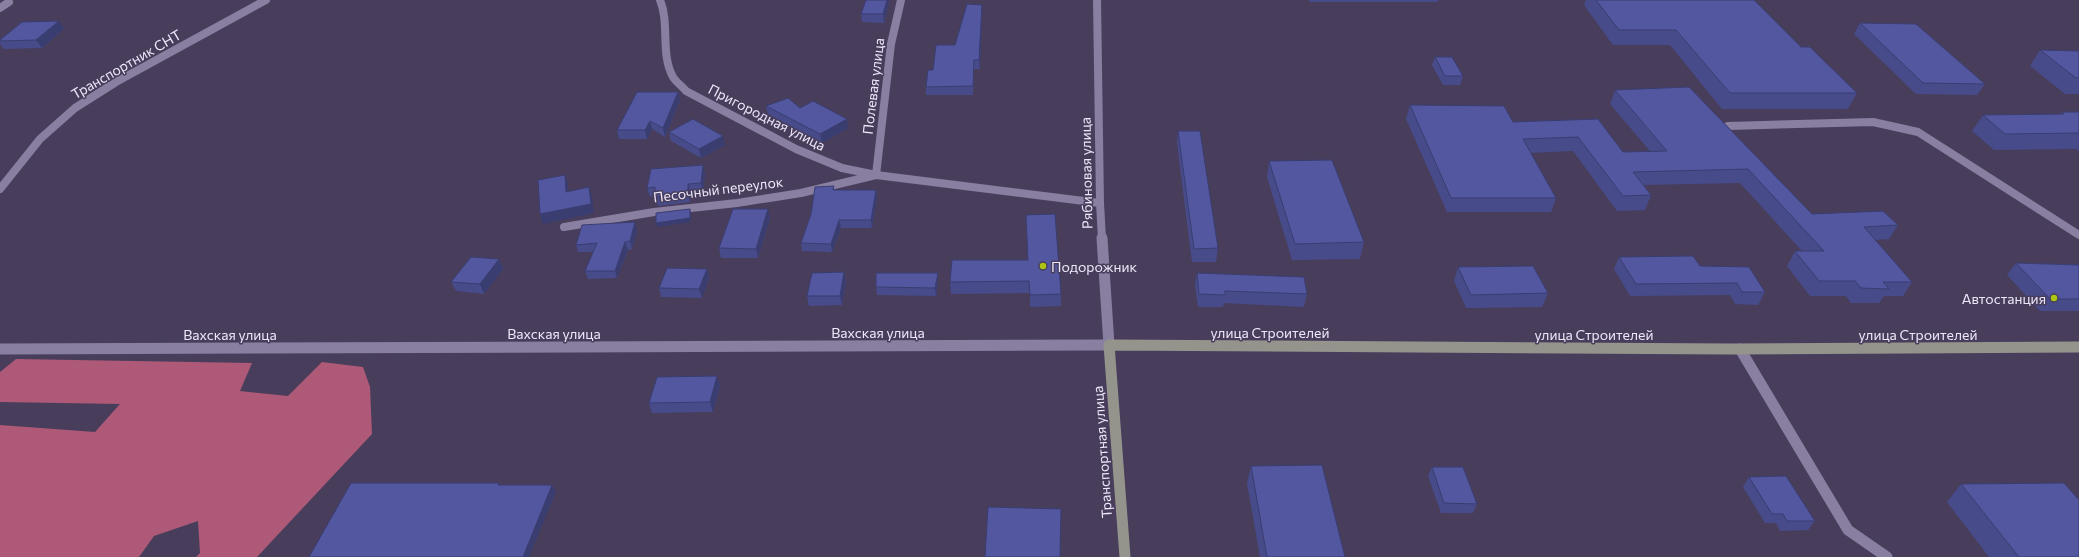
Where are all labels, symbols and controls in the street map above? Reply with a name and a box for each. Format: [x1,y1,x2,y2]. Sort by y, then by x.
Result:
street label: Транспортник СНТ [68,26,184,102]
street label: Полевая улица [859,37,887,135]
street label: Пригородная улица [706,80,828,154]
street label: Рябиновая улица [1077,117,1095,229]
street label: Песочный переулок [652,173,784,205]
place label: Подорожник [1051,258,1138,275]
marker: Подорожник [1038,261,1048,271]
place label: Автостанция [1962,290,2046,307]
marker: Автостанция [2049,293,2059,303]
street label: Вахская улица [831,324,925,341]
street label: улица Строителей [1211,324,1329,341]
street label: Вахская улица [507,325,601,342]
street label: Вахская улица [183,326,277,343]
street label: улица Строителей [1535,326,1653,343]
street label: улица Строителей [1859,326,1977,343]
street label: Транспортная улица [1089,385,1115,519]

